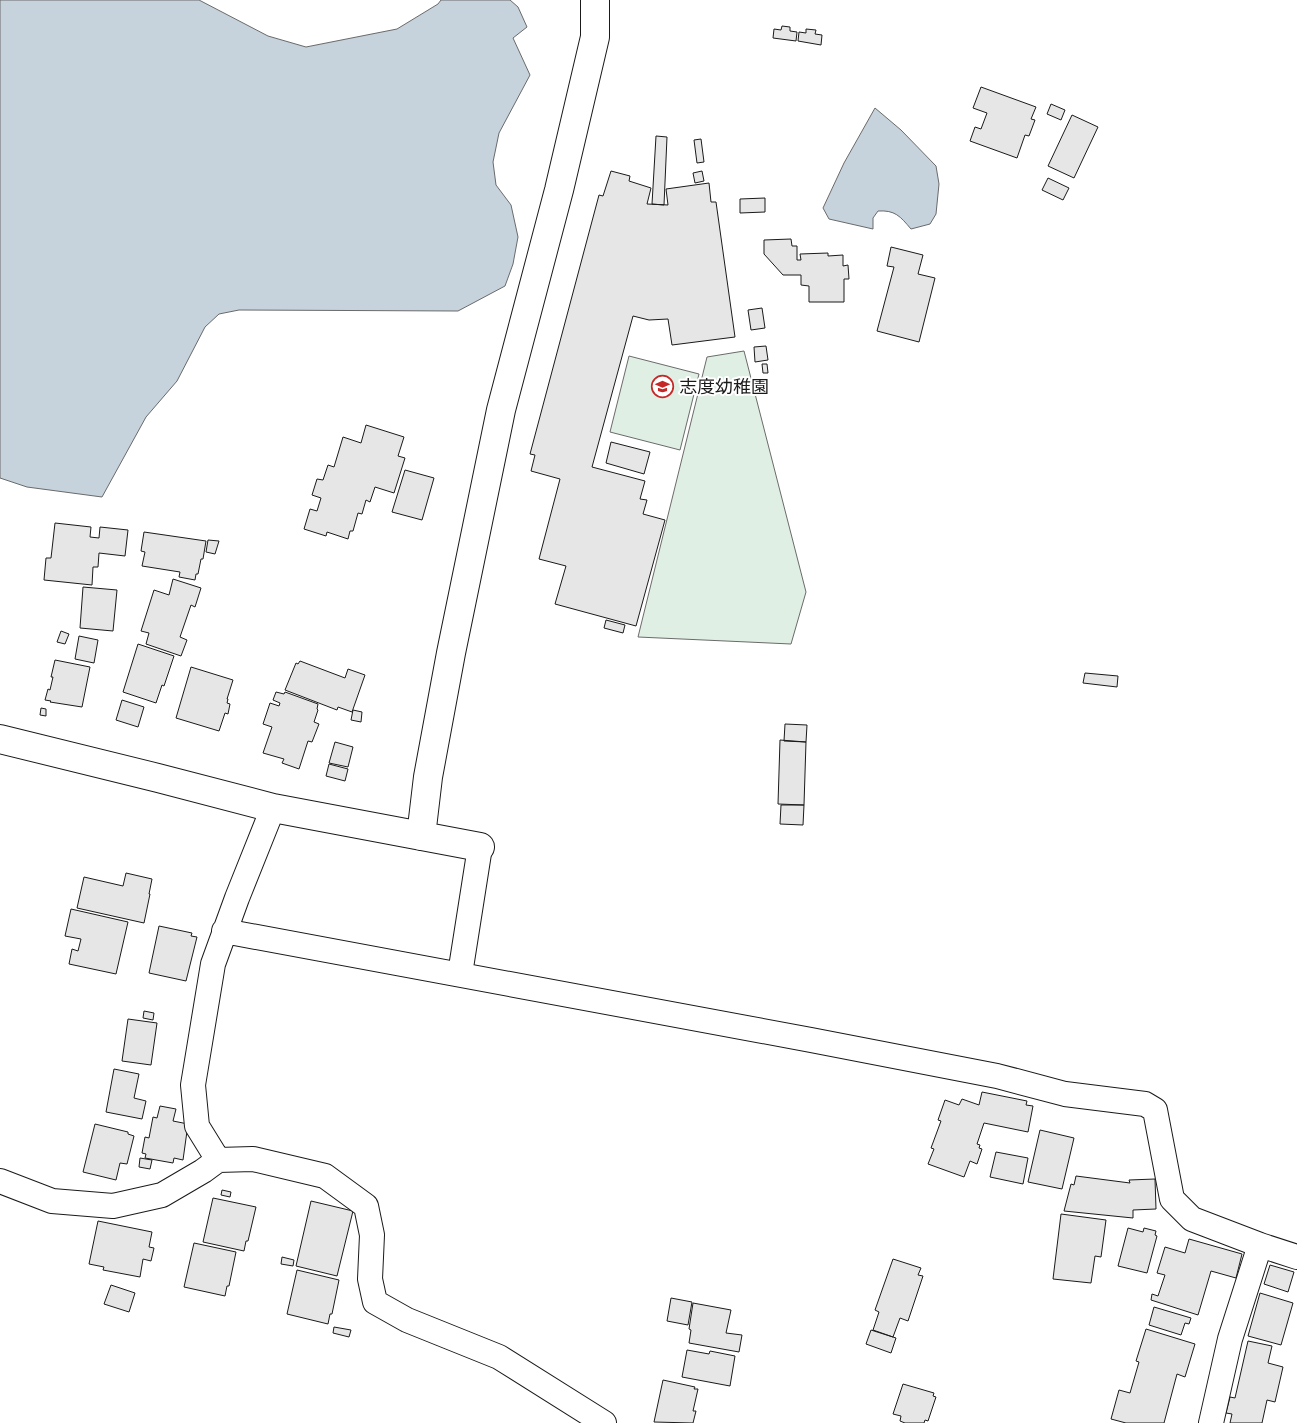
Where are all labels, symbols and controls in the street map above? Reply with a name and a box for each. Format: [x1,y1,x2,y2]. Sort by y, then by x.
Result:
school or university icon: 志度幼稚園 [651,375,675,399]
place label: 志度幼稚園 [679,376,769,398]

